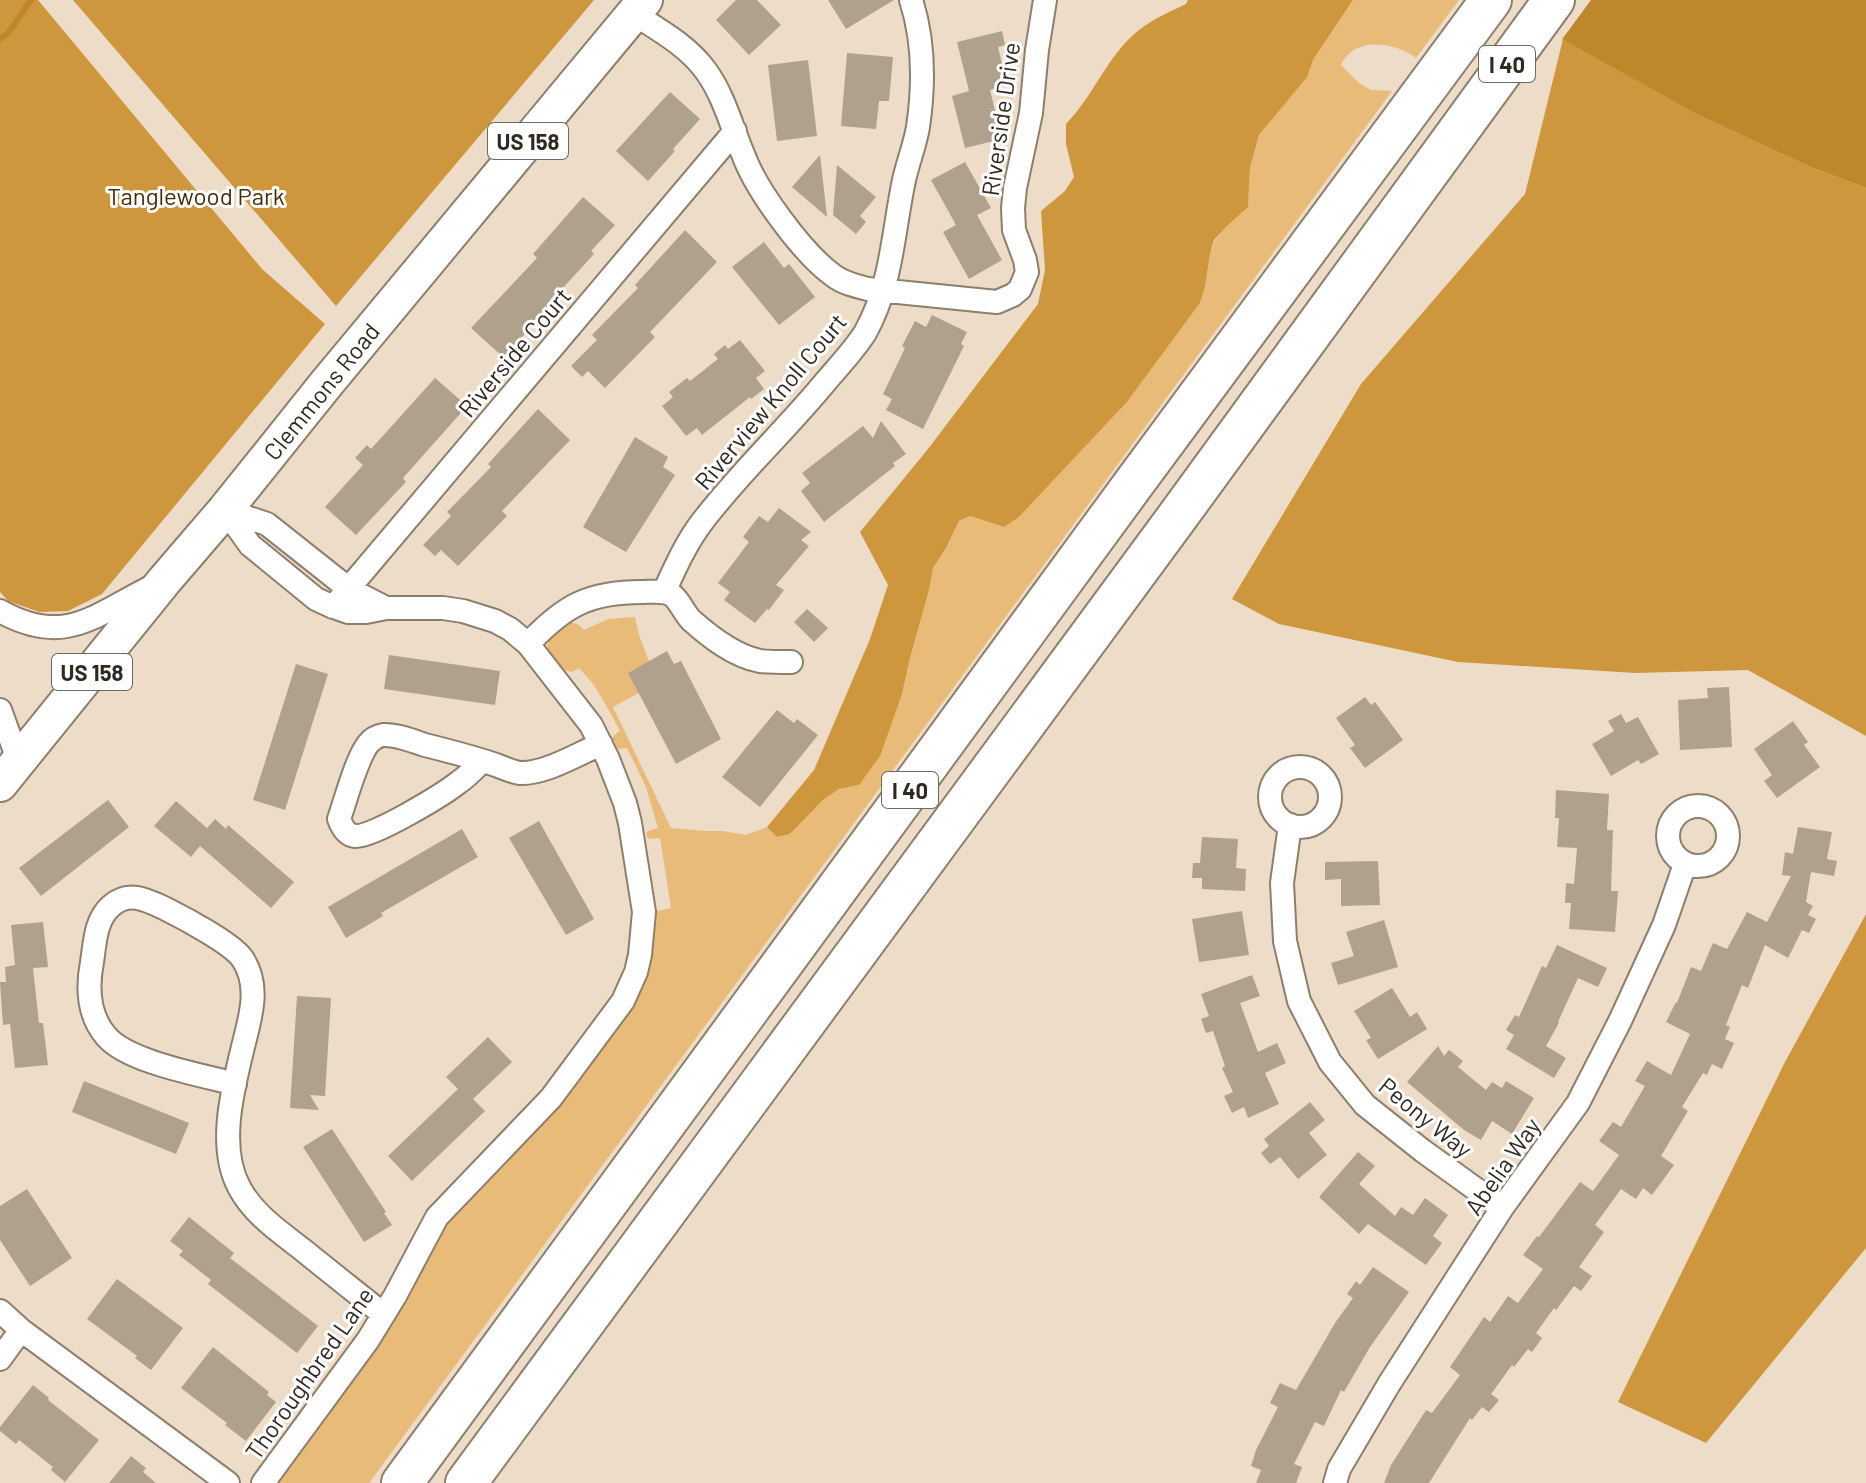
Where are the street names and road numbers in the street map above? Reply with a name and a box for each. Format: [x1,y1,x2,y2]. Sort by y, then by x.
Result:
street label: Riverside Drive [975,40,1025,198]
road number: I 40 [1479,46,1535,82]
road number: US 158 [488,123,568,159]
street label: Riverside Court [451,281,577,423]
street label: Riverview Knoll Court [688,307,852,495]
street label: Clemmons Road [257,317,385,465]
road number: US 158 [52,654,132,690]
road number: I 40 [882,772,938,808]
street label: Peony Way [1374,1071,1478,1163]
street label: Abelia Way [1458,1112,1546,1220]
street label: Thoroughbred Lane [239,1281,379,1465]

